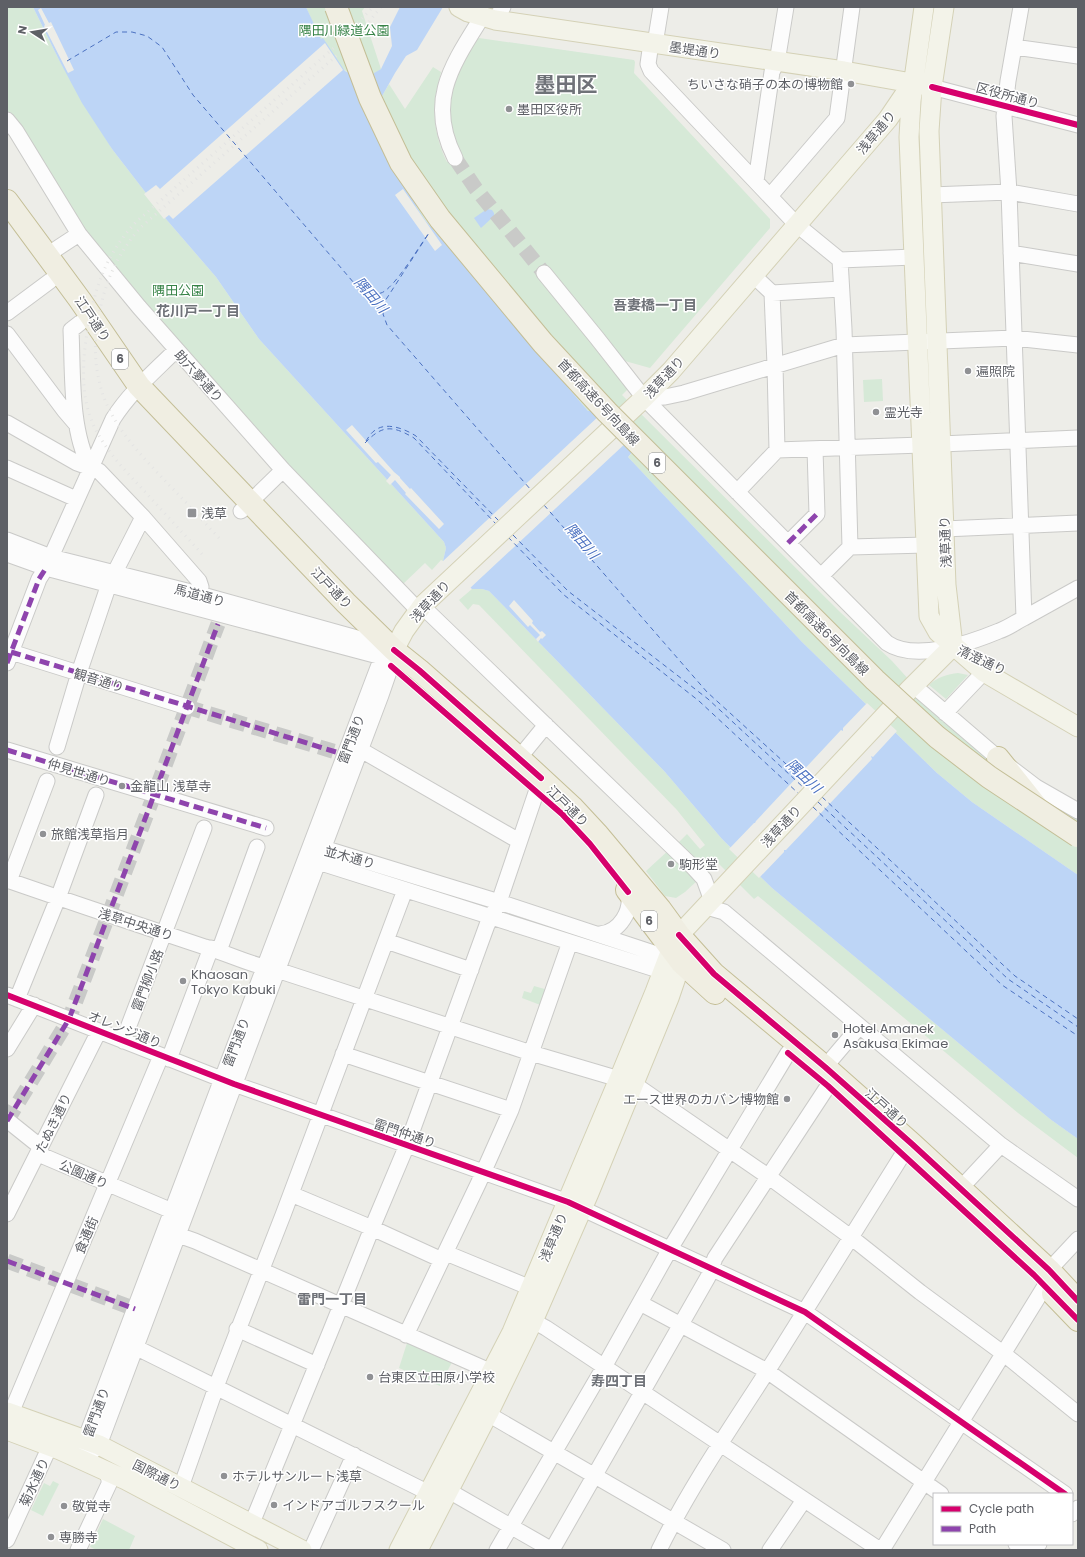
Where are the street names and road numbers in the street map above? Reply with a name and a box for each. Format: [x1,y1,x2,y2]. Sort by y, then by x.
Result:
street label: 墨堤通り [668,37,722,64]
street label: 区役所通り [974,78,1042,113]
street label: 浅草通り [852,106,900,158]
street label: 江戸通り [70,292,115,346]
street label: 助六夢通り [170,346,227,407]
road number: 6 [112,349,128,369]
street label: 浅草通り [640,352,689,403]
street label: 首都高速6号向島線 [553,355,644,450]
road number: 6 [649,453,665,473]
street label: 浅草通り [935,516,956,568]
street label: 江戸通り [307,563,357,614]
street label: 浅草通り [406,576,455,627]
street label: 馬道通り [172,580,227,611]
street label: 首都高速6号向島線 [780,587,873,680]
street label: 清澄通り [954,641,1009,680]
street label: 観音通り [71,664,127,697]
street label: 雷門通り [333,711,370,767]
street label: 仲見世通り [45,754,113,791]
street label: 江戸通り [543,781,593,831]
street label: 浅草通り [757,801,806,852]
street label: 並木通り [322,842,377,873]
street label: 浅草中央通り [96,903,176,946]
road number: 6 [641,911,657,931]
street label: 雷門柳小路 [127,946,168,1014]
street label: オレンジ通り [85,1006,165,1053]
street label: 雷門通り [218,1014,255,1070]
street label: 江戸通り [861,1084,912,1133]
street label: たぬき通り [31,1090,76,1156]
street label: 雷門仲通り [371,1114,439,1153]
street label: 公園通り [56,1155,111,1194]
street label: 浅草通り [535,1210,572,1265]
street label: 食通街 [70,1214,103,1257]
street label: 雷門通り [79,1384,114,1440]
street label: 菊水通り [15,1455,54,1510]
street label: 国際通り [129,1455,184,1496]

